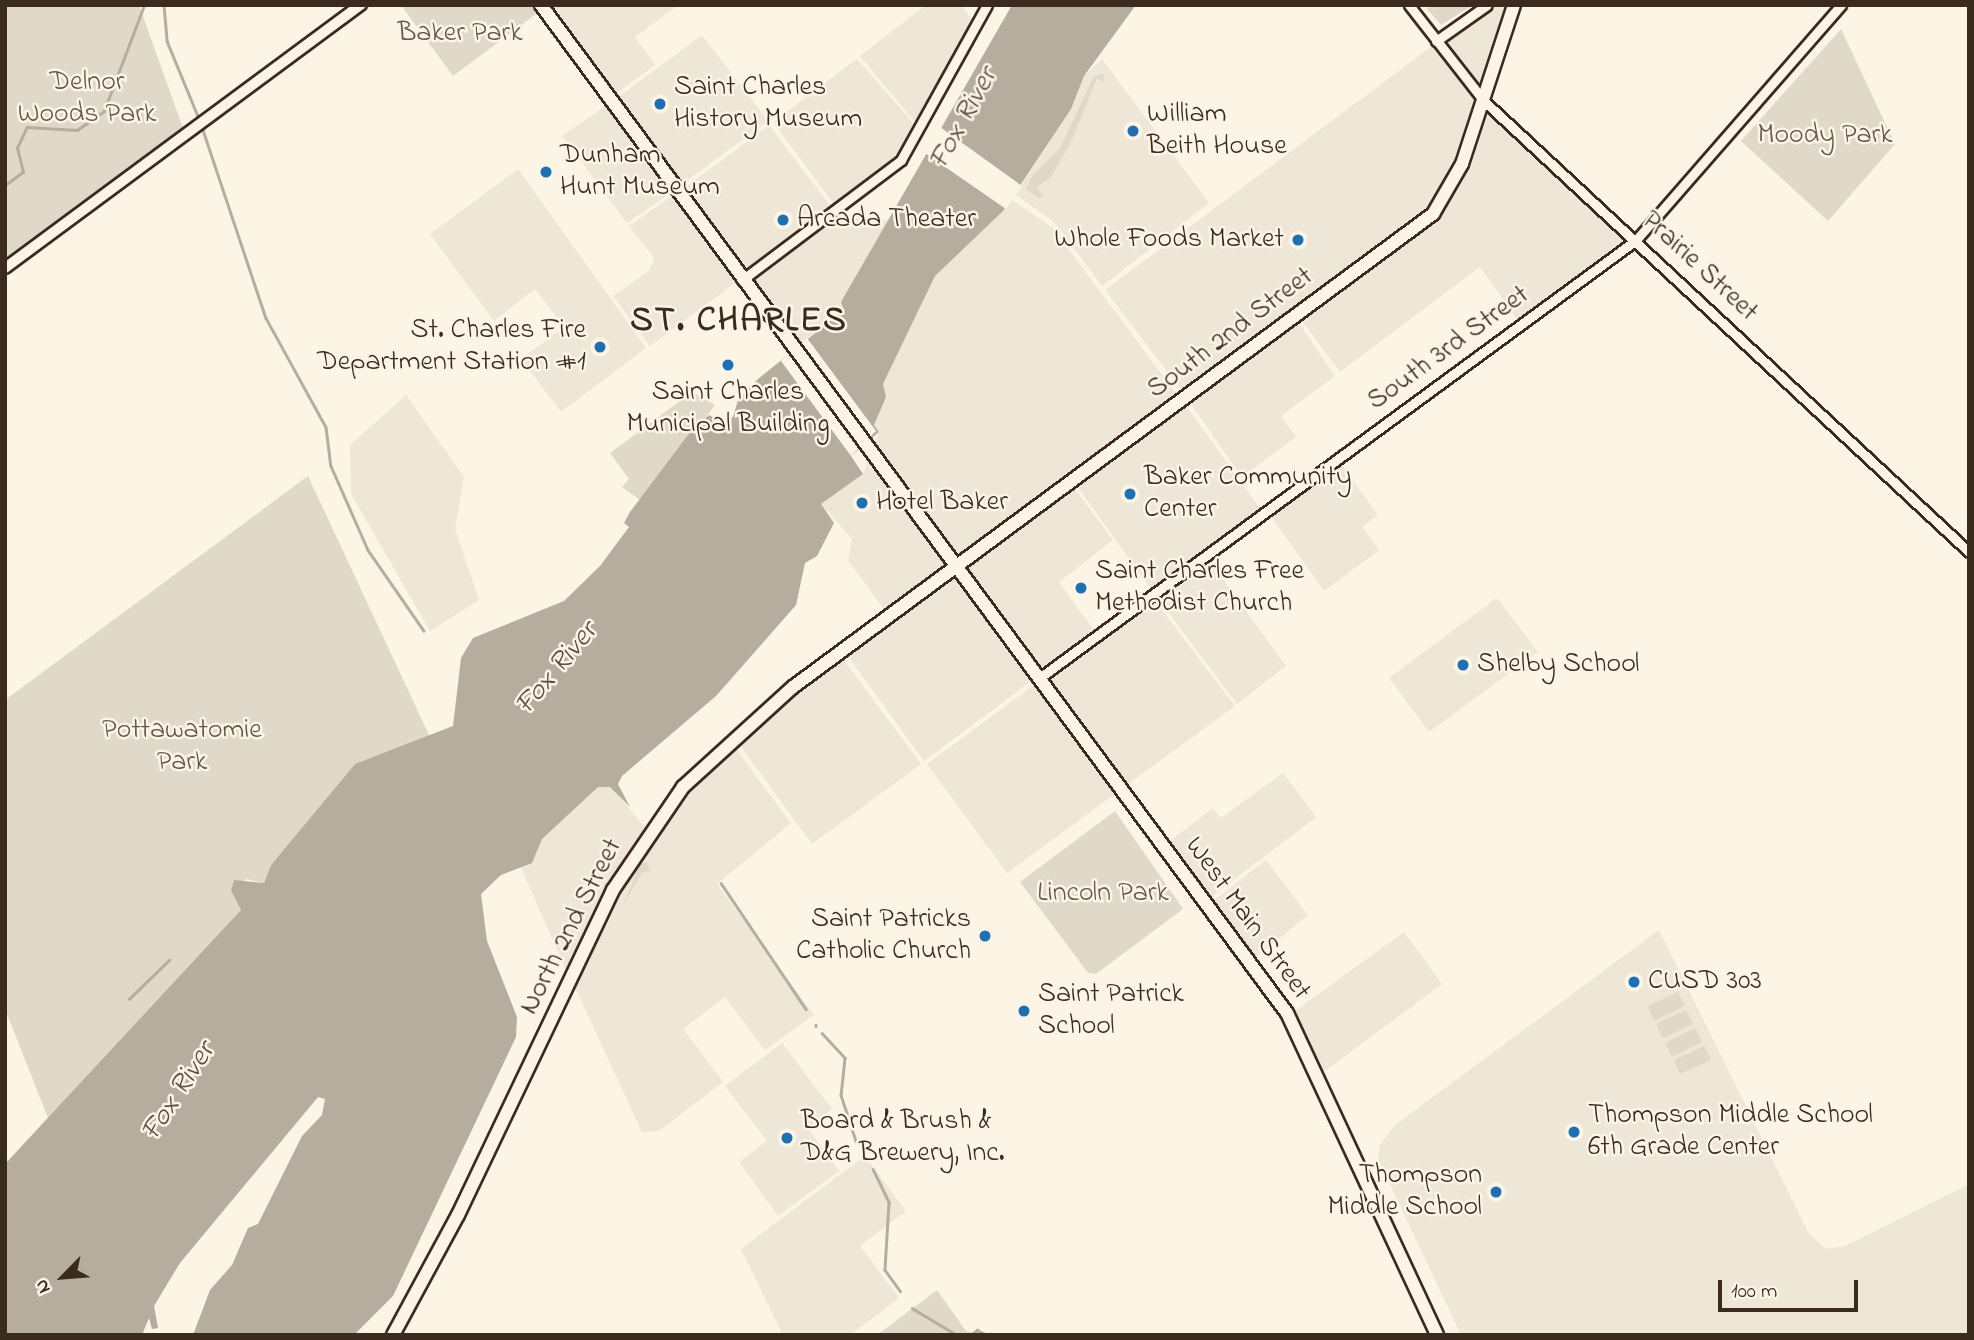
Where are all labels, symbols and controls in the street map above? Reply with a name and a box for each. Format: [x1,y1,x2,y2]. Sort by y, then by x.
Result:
park label: Baker Park [397,17,523,51]
water label: Fox River [921,62,1007,176]
park label: Delnor Woods Park [18,66,156,132]
place label: Saint Charles History Museum [674,71,862,137]
marker: Saint Charles History Museum [652,96,668,112]
place label: William Beith House [1147,98,1287,164]
park label: Moody Park [1757,119,1893,153]
marker: William Beith House [1125,123,1141,139]
place label: Dunham Hunt Museum [560,139,720,205]
marker: Dunham Hunt Museum [538,164,554,180]
place label: Arcada Theater [797,203,976,237]
street label: Prairie Street [1634,205,1764,329]
marker: Arcada Theater [775,212,791,228]
place label: Whole Foods Market [1054,223,1284,257]
marker: Whole Foods Market [1290,232,1306,248]
street label: South 2nd Street [1141,261,1321,407]
street label: South 3rd Street [1362,279,1536,419]
district label: ST. CHARLES [632,301,846,343]
place label: St. Charles Fire Department Station #1 [317,314,586,380]
marker: St. Charles Fire Department Station #1 [592,339,608,355]
marker: Saint Charles Municipal Building [720,357,736,373]
place label: Saint Charles Municipal Building [627,376,829,442]
place label: Baker Community Center [1144,461,1352,527]
place label: Hotel Baker [876,486,1008,520]
marker: Baker Community Center [1122,486,1138,502]
marker: Hotel Baker [854,495,870,511]
place label: Saint Charles Free Methodist Church [1095,555,1304,621]
marker: Saint Charles Free Methodist Church [1073,580,1089,596]
water label: Fox River [508,615,606,723]
place label: Shelby School [1477,648,1640,682]
marker: Shelby School [1455,657,1471,673]
park label: Pottawatomie Park [102,714,262,780]
street label: West Main Street [1177,831,1317,1007]
street label: North 2nd Street [513,833,631,1021]
park label: Lincoln Park [1037,877,1169,911]
place label: Saint Patricks Catholic Church [796,903,971,969]
marker: Saint Patricks Catholic Church [977,928,993,944]
place label: CUSD 303 [1648,965,1762,999]
marker: CUSD 303 [1626,974,1642,990]
place label: Saint Patrick School [1038,978,1184,1044]
marker: Saint Patrick School [1016,1003,1032,1019]
water label: Fox River [134,1036,224,1148]
place label: Thompson Middle School 6th Grade Center [1588,1099,1873,1165]
place label: Board & Brush & D&G Brewery, Inc. [801,1105,1004,1171]
marker: Thompson Middle School 6th Grade Center [1566,1124,1582,1140]
marker: Board & Brush & D&G Brewery, Inc. [779,1130,795,1146]
place label: Thompson Middle School [1328,1159,1482,1225]
marker: Thompson Middle School [1488,1184,1504,1200]
north arrow [28,1242,98,1312]
scale bar [1722,1266,1862,1310]
text: N [29,1275,58,1298]
text: 100 m [1731,1277,1777,1307]

